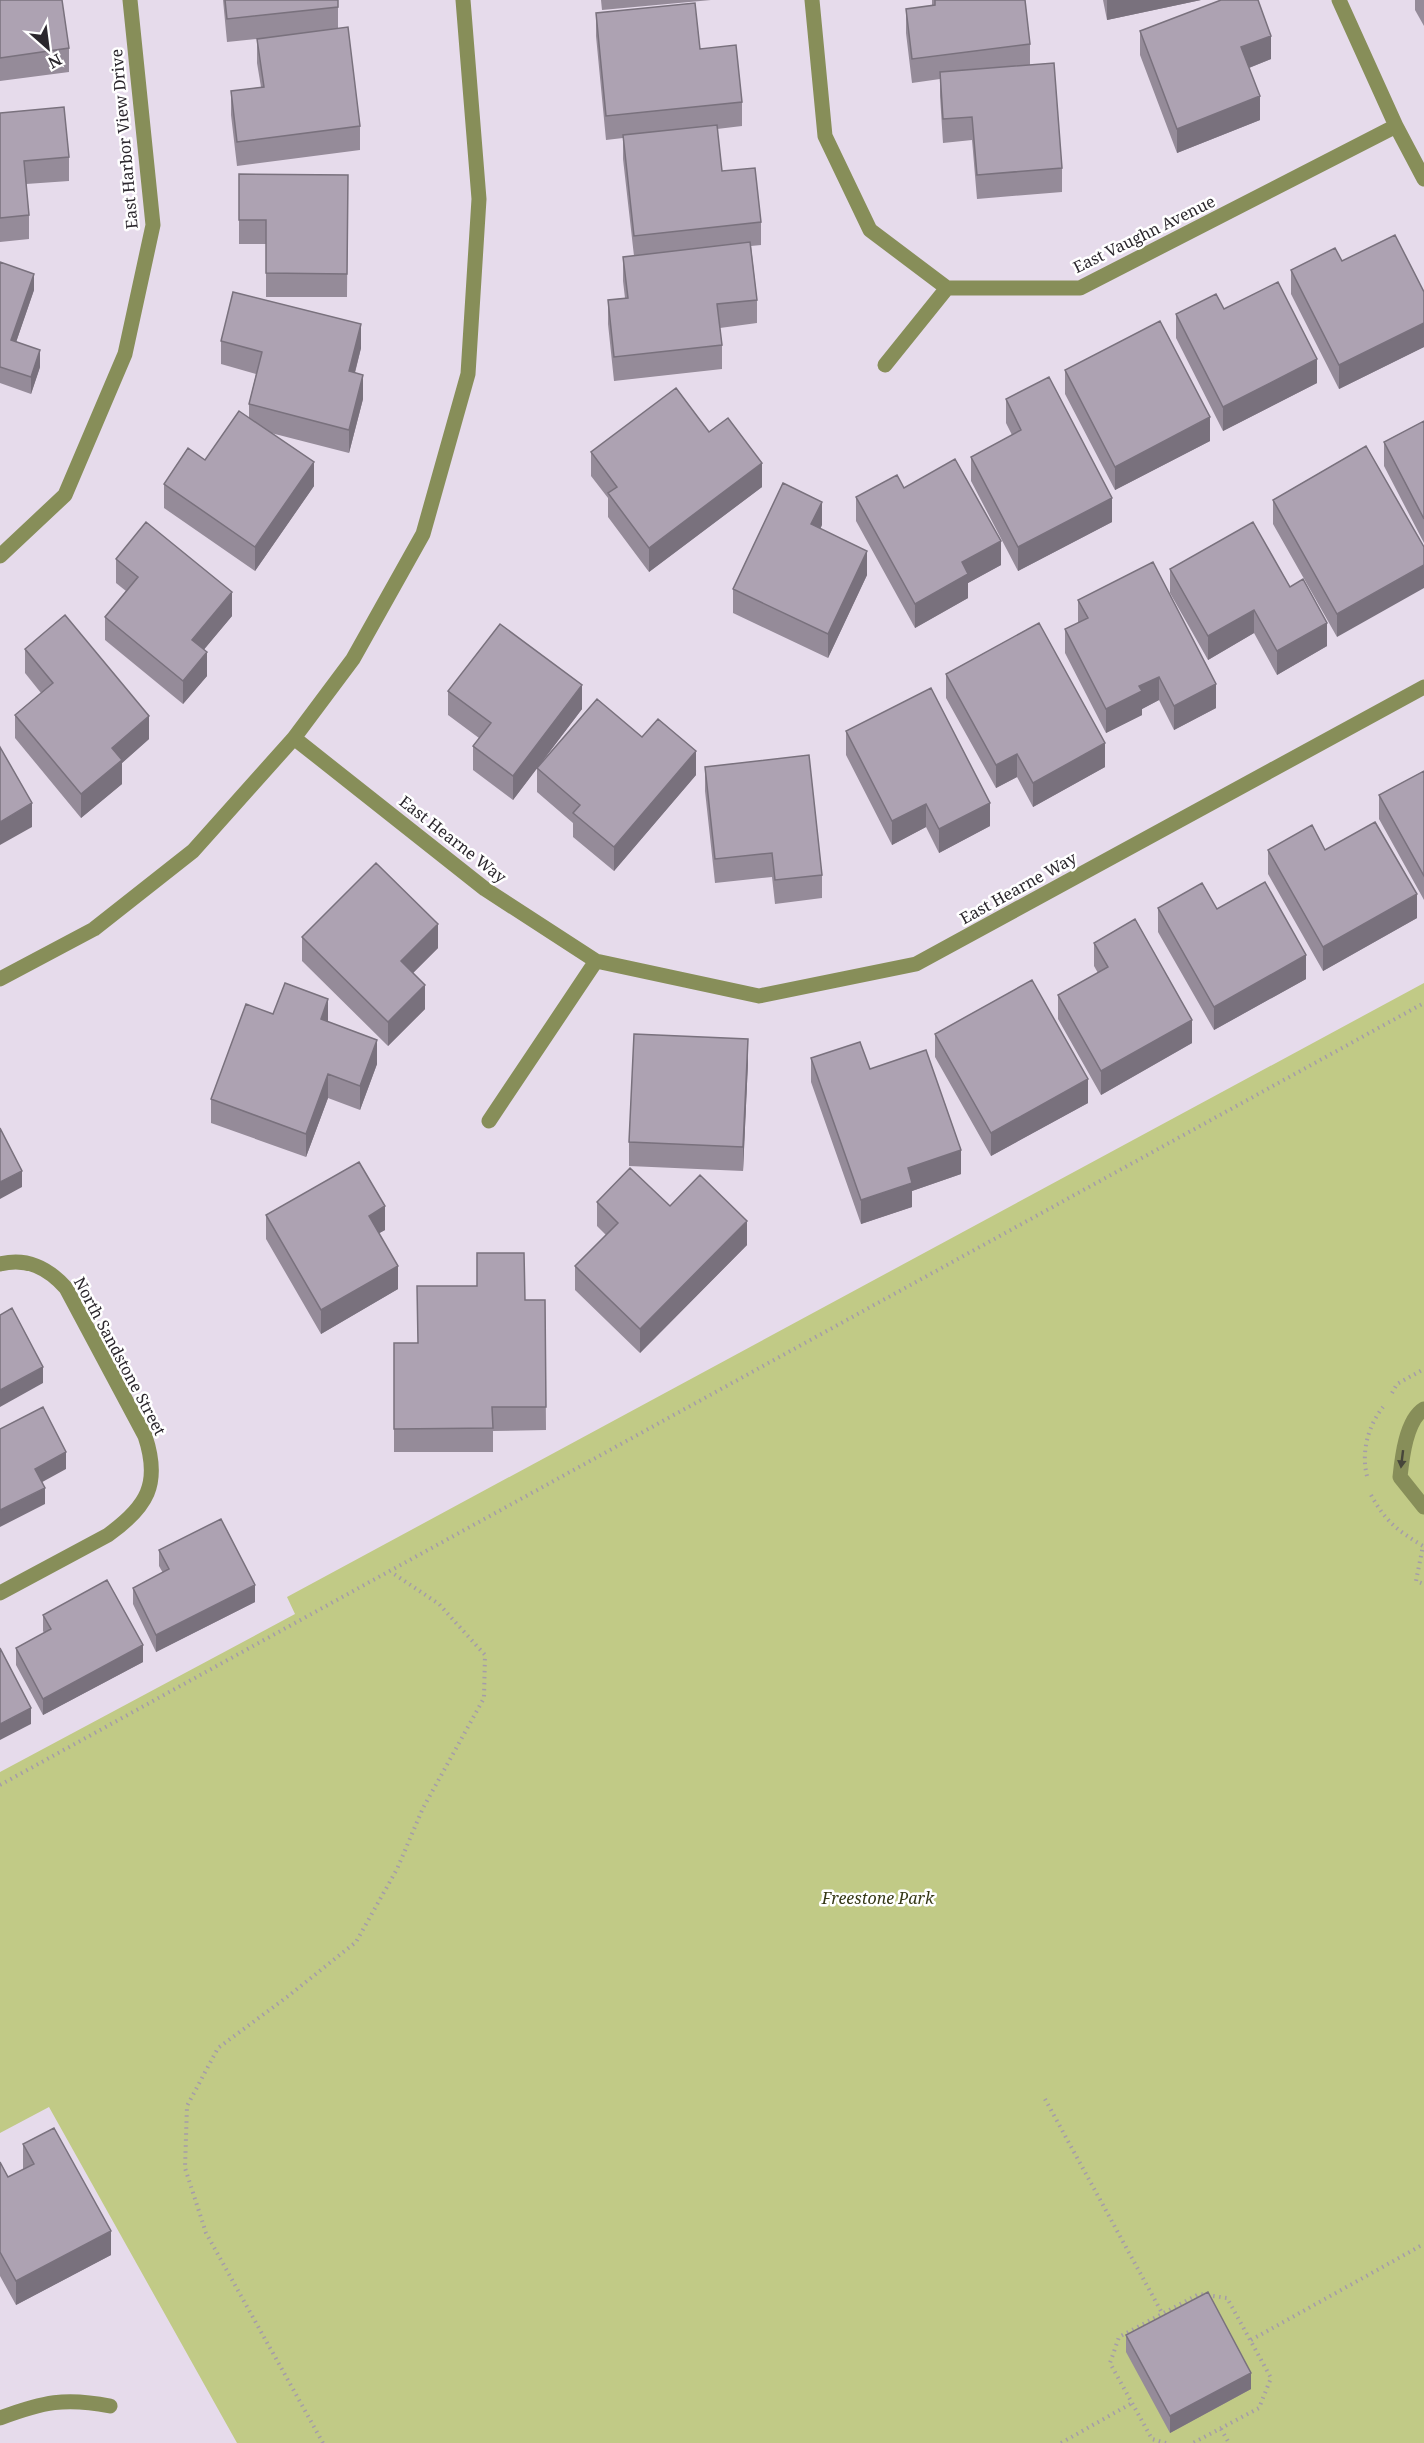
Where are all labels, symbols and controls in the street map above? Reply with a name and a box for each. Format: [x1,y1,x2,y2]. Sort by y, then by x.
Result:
north arrow [18,18,78,78]
street label: East Harbor View Drive [105,48,143,230]
text: N [44,49,66,74]
street label: East Vaughn Avenue [1069,190,1219,278]
street label: East Hearne Way [395,790,512,888]
street label: East Hearne Way [956,846,1081,929]
street label: North Sandstone Street [69,1273,171,1439]
one-way arrow [1397,1450,1407,1469]
park label: Freestone Park [821,1887,935,1909]

